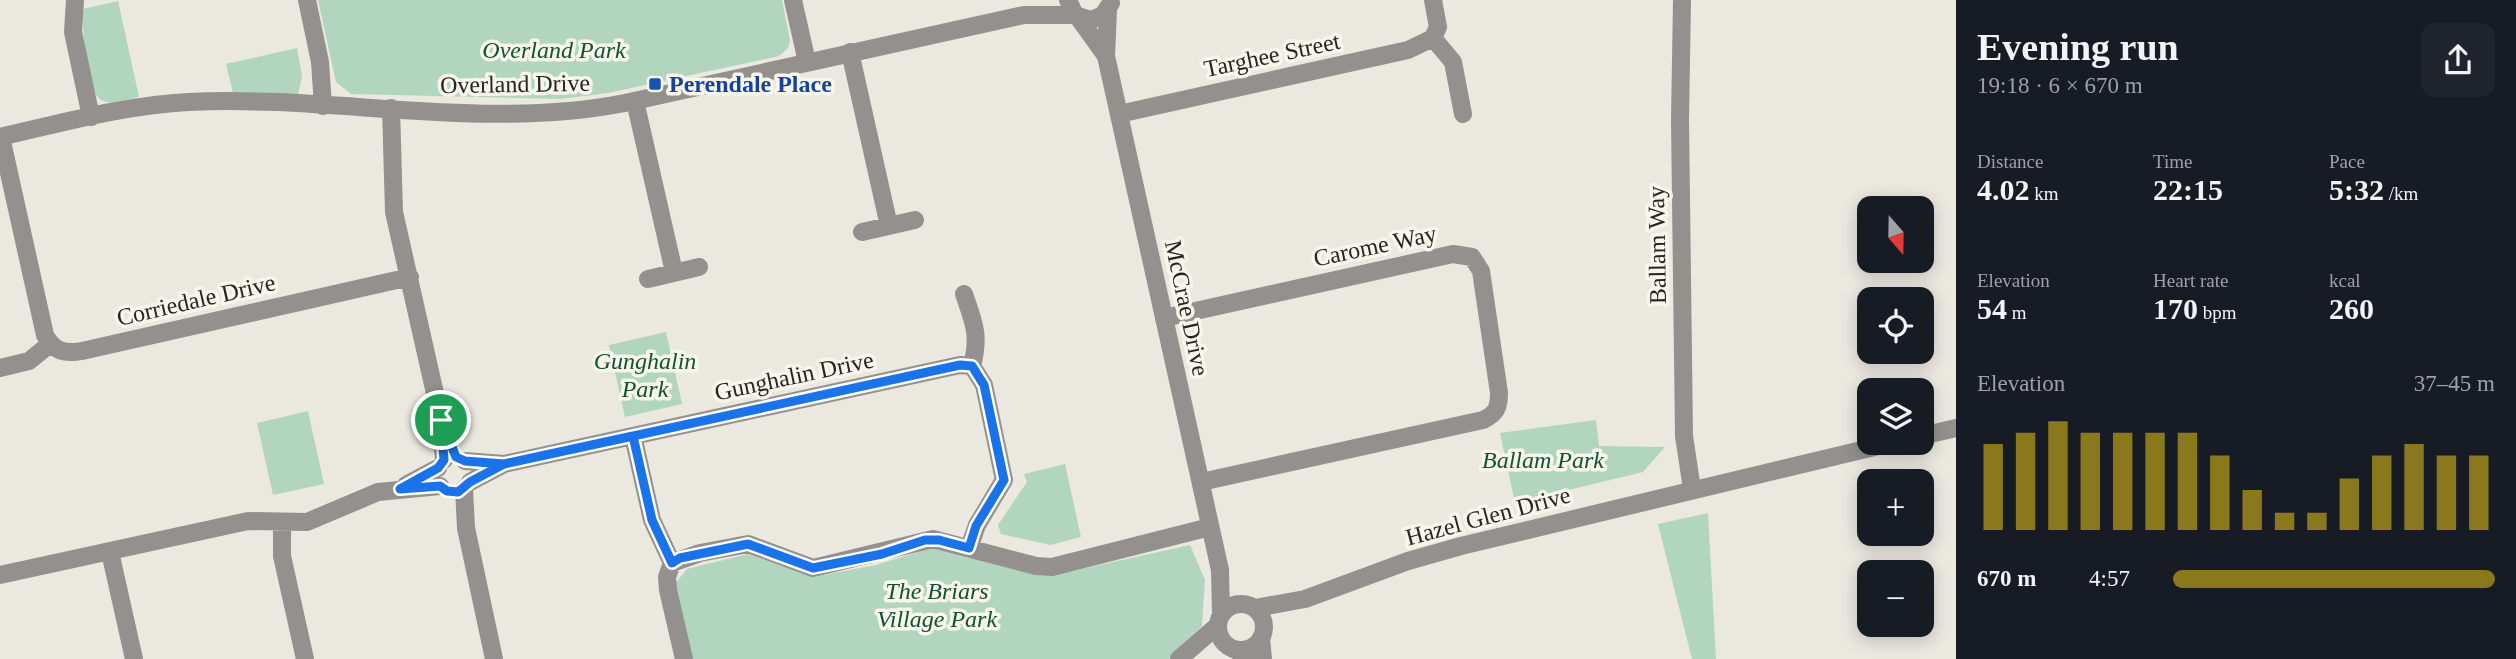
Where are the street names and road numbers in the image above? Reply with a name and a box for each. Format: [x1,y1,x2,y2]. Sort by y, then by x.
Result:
street label: Targhee Street [1202,28,1343,82]
street label: Overland Drive [440,70,590,98]
street label: Ballam Way [1643,186,1671,304]
street label: Carome Way [1311,220,1439,272]
street label: McCrae Drive [1160,238,1214,378]
street label: Corriedale Drive [114,269,278,331]
street label: Gunghalin Drive [712,346,876,406]
street label: Hazel Glen Drive [1403,482,1573,550]

